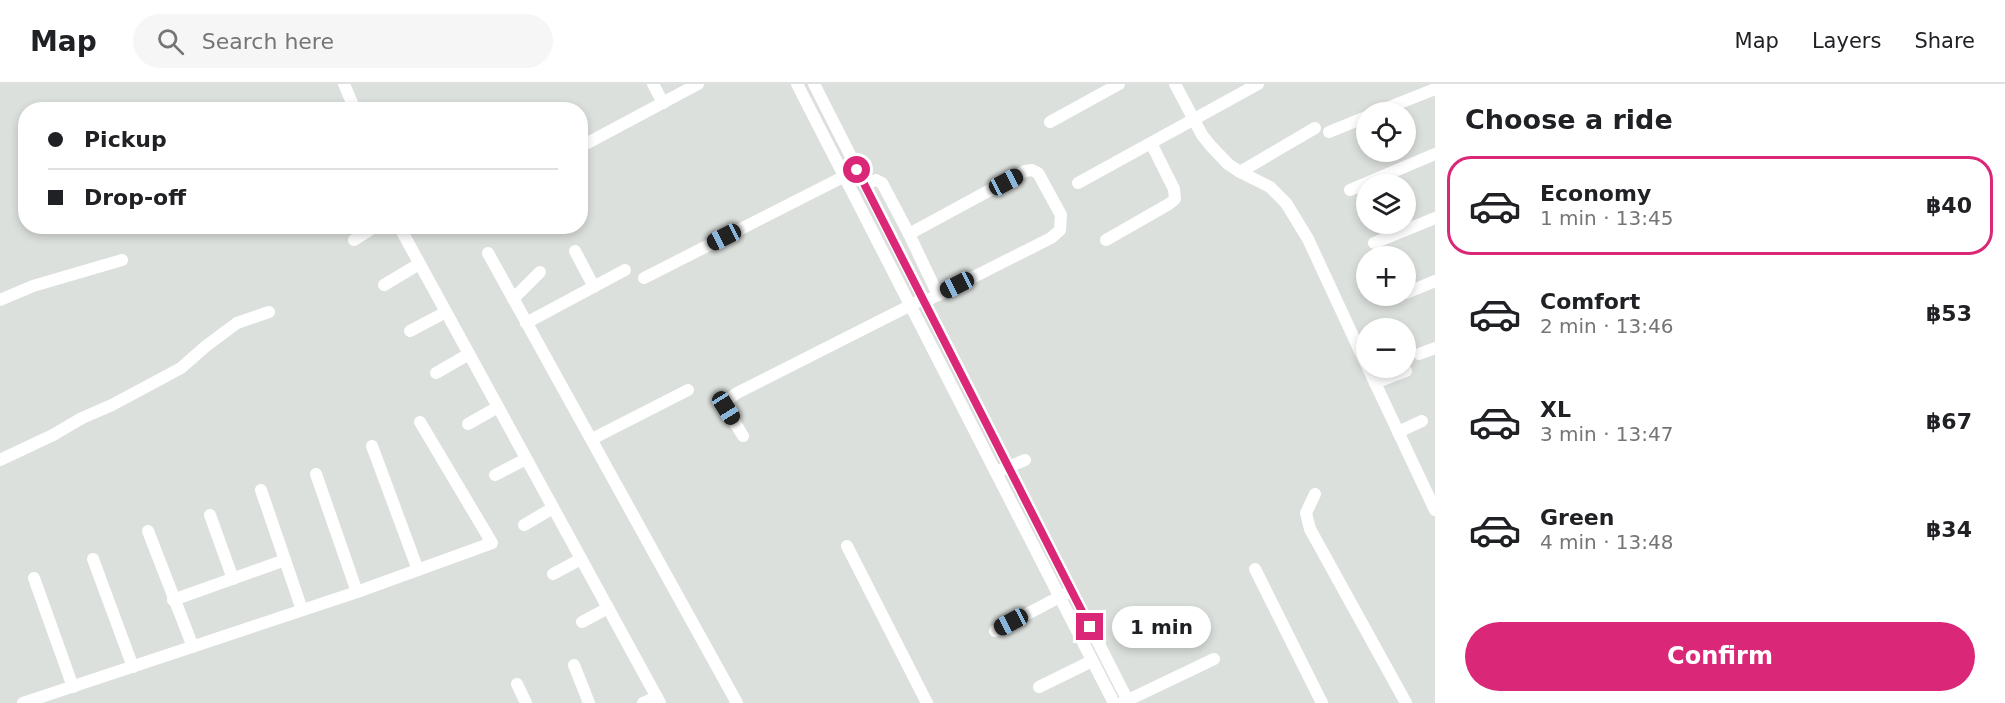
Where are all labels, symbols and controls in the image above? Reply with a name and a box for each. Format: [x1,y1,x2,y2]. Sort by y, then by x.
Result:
search box [133,14,553,68]
text: Map [30,25,97,58]
icon: search [154,25,187,58]
text: Search here [202,29,334,54]
text: Map [1735,29,1779,53]
text: Layers [1812,29,1881,53]
text: Share [1914,29,1975,53]
map controls [1356,102,1416,378]
button: locate [1356,102,1416,162]
text: Choose a ride [1465,104,1673,135]
text: Pickup [84,127,167,152]
route start [843,156,870,183]
car [986,166,1026,198]
button: layers [1356,174,1416,234]
icon: car [1468,179,1522,233]
text: Economy [1540,181,1651,206]
text: Drop-off [84,185,186,210]
text: ฿40 [1926,193,1972,218]
text: 1 min · 13:45 [1540,206,1674,230]
car [704,221,744,253]
button: + [1356,246,1416,306]
car [937,269,977,301]
icon: car [1468,287,1522,341]
text: Comfort [1540,289,1640,314]
text: ฿53 [1926,301,1972,326]
text: 2 min · 13:46 [1540,314,1674,338]
button: − [1356,318,1416,378]
car [709,388,743,428]
icon: car [1468,395,1522,449]
text: XL [1540,397,1571,422]
text: ฿67 [1926,409,1972,434]
text: 3 min · 13:47 [1540,422,1674,446]
icon: car [1468,503,1522,557]
text: Green [1540,505,1614,530]
text: ฿34 [1926,517,1972,542]
text: 4 min · 13:48 [1540,530,1674,554]
car [991,606,1031,638]
callout: 1 min [1111,606,1210,648]
route end [1076,613,1103,640]
text: 1 min [1130,615,1193,639]
button: Confirm [1465,622,1975,691]

